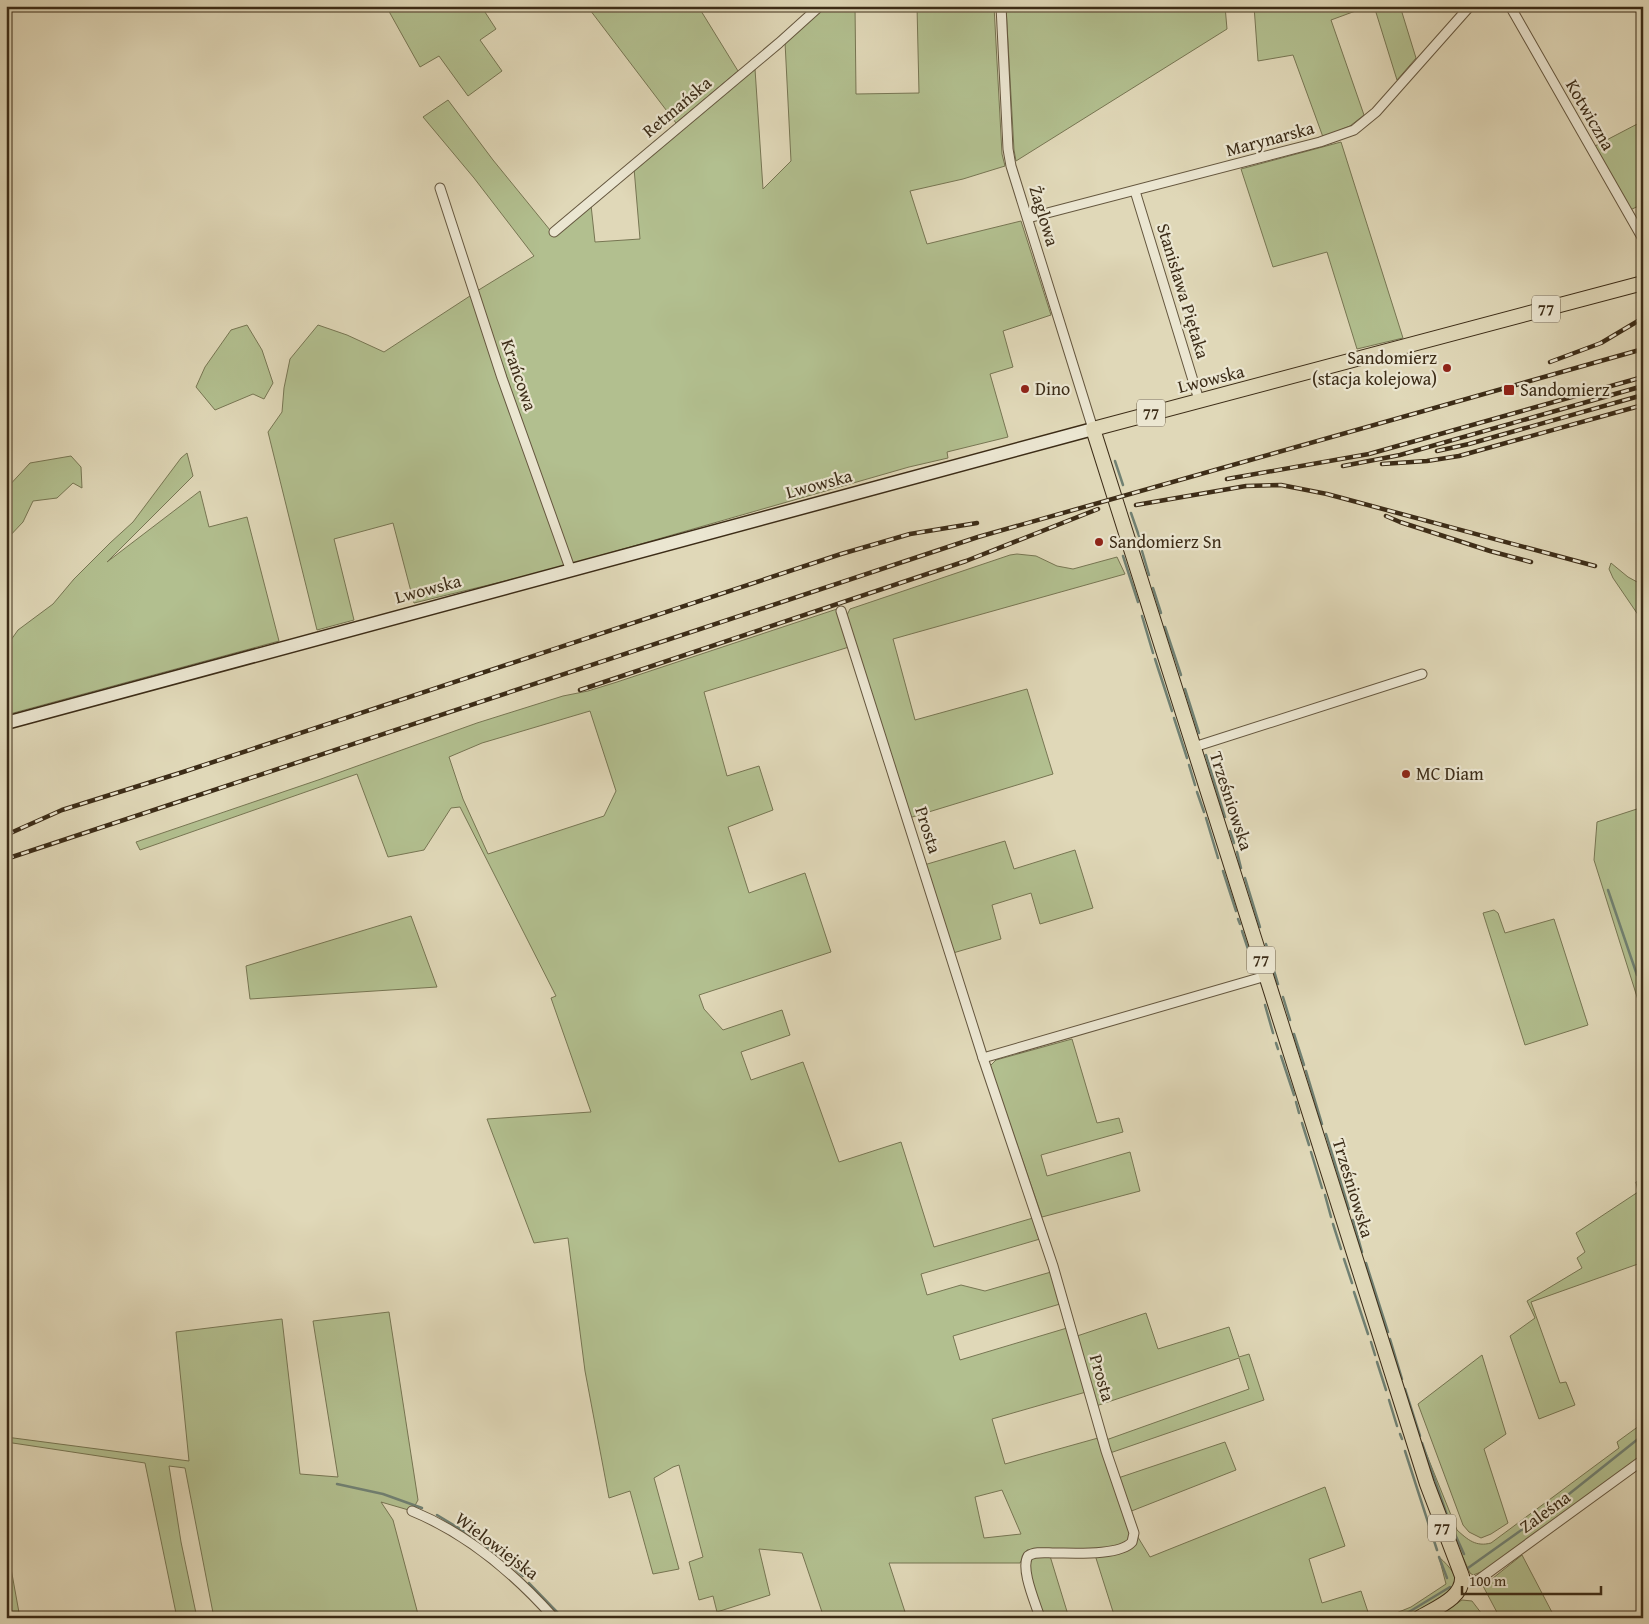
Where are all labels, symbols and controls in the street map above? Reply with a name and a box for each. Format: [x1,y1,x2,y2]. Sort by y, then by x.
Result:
street label: Retmańska [636,69,718,144]
street label: Kotwiczna [1559,74,1622,156]
street label: Marynarska [1223,114,1318,163]
street label: Żaglowa [1023,182,1067,250]
street label: Stanisława Piętaka [1150,220,1217,362]
road number: 77 [1532,296,1560,322]
street label: Krańcowa [495,335,545,415]
place label: Sandomierz (stacja kolejowa) [1312,344,1437,392]
street label: Lwowska [1175,357,1247,400]
marker: Sandomierz (stacja kolejowa) [1441,362,1453,374]
place label: Dino [1035,375,1070,402]
place label: Sandomierz [1520,376,1610,403]
marker: Dino [1019,383,1031,395]
marker: Sandomierz [1502,383,1516,397]
road number: 77 [1137,399,1165,426]
street label: Lwowska [783,462,856,505]
place label: Sandomierz Sn [1109,528,1222,555]
marker: Sandomierz Sn [1093,536,1105,548]
street label: Lwowska [392,567,465,610]
street label: Trześniowska [1203,748,1260,854]
place label: MC Diam [1416,760,1484,787]
marker: MC Diam [1400,768,1412,780]
street label: Prosta [908,803,949,857]
road number: 77 [1247,946,1275,974]
street label: Trześniowska [1326,1135,1382,1241]
street label: Prosta [1083,1351,1122,1405]
street label: Zaleśna [1514,1484,1576,1539]
street label: Wielowiejska [450,1505,545,1586]
road number: 77 [1428,1515,1456,1542]
scale bar [1462,1564,1600,1596]
text: 100 m [1469,1570,1507,1591]

